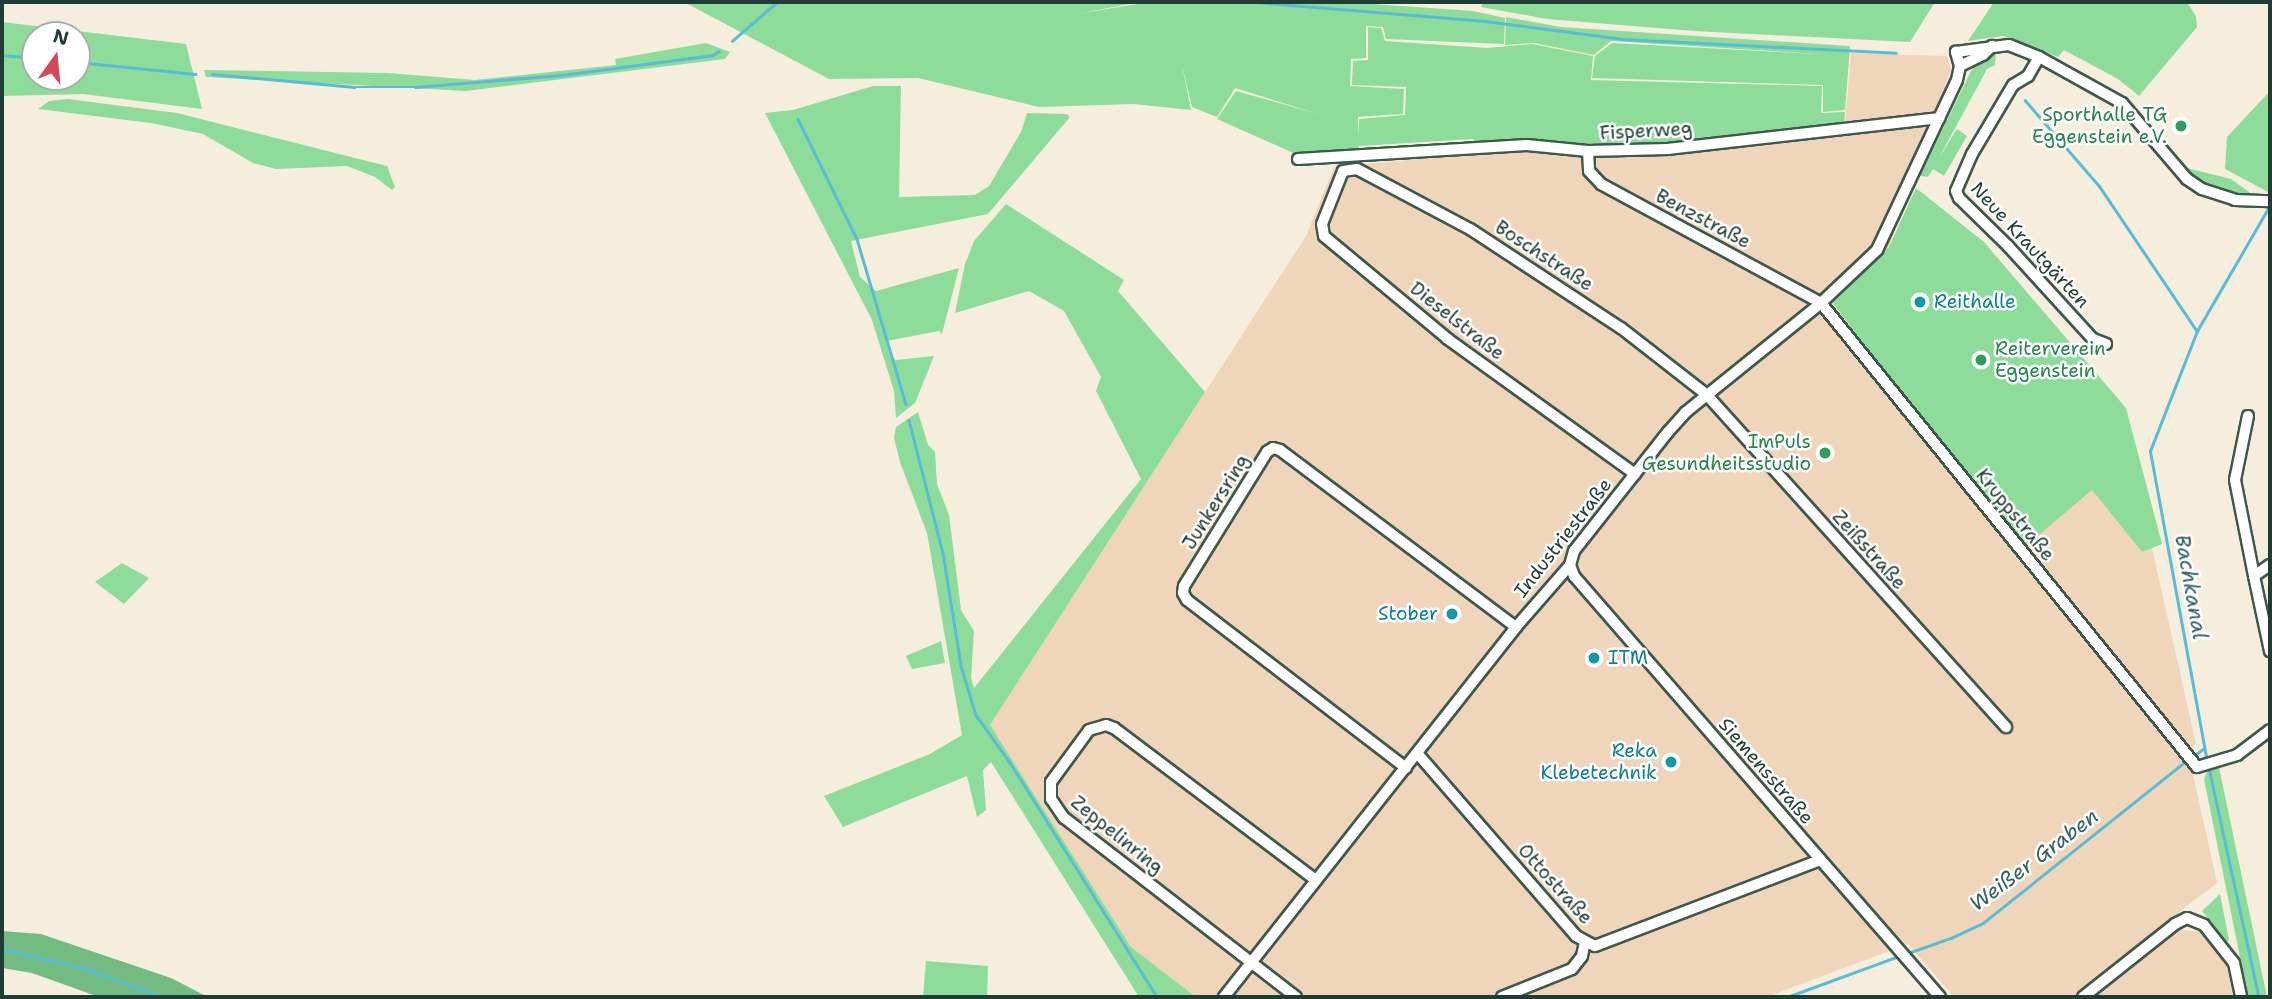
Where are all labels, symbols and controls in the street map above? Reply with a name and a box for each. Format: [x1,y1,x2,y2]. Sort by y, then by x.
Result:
north arrow [21,21,91,91]
text: N [51,23,72,51]
place label: Sporthalle TG Eggenstein e.V. [2032,104,2167,148]
street label: Fisperweg [1599,117,1693,145]
marker: Sporthalle TG Eggenstein e.V. [2173,118,2189,134]
street label: Neue Krautgärten [1966,177,2094,313]
street label: Benzstraße [1652,185,1754,253]
street label: Boschstraße [1491,216,1597,296]
street label: Dieselstraße [1405,277,1509,365]
place label: Reithalle [1934,291,2016,313]
marker: Reithalle [1912,294,1928,310]
place label: Reiterverein Eggenstein [1995,338,2106,382]
marker: Reiterverein Eggenstein [1973,352,1989,368]
place label: ImPuls Gesundheitsstudio [1642,431,1811,475]
marker: ImPuls Gesundheitsstudio [1817,445,1833,461]
street label: Junkersring [1178,450,1254,554]
street label: Kruppstraße [1971,464,2059,566]
street label: Industriestraße [1509,474,1617,602]
street label: Zeißstraße [1827,506,1911,594]
water label: Bachkanal [2169,533,2213,641]
place label: Stober [1378,603,1438,625]
marker: Stober [1444,606,1460,622]
place label: ITM [1608,647,1648,669]
marker: ITM [1586,650,1602,666]
street label: Siemensstraße [1714,713,1818,829]
place label: Reka Klebetechnik [1541,740,1657,784]
marker: Reka Klebetechnik [1663,754,1679,770]
street label: Zeppelinring [1066,791,1168,879]
water label: Weißer Graben [1965,803,2103,917]
street label: Ottostraße [1513,839,1597,929]

